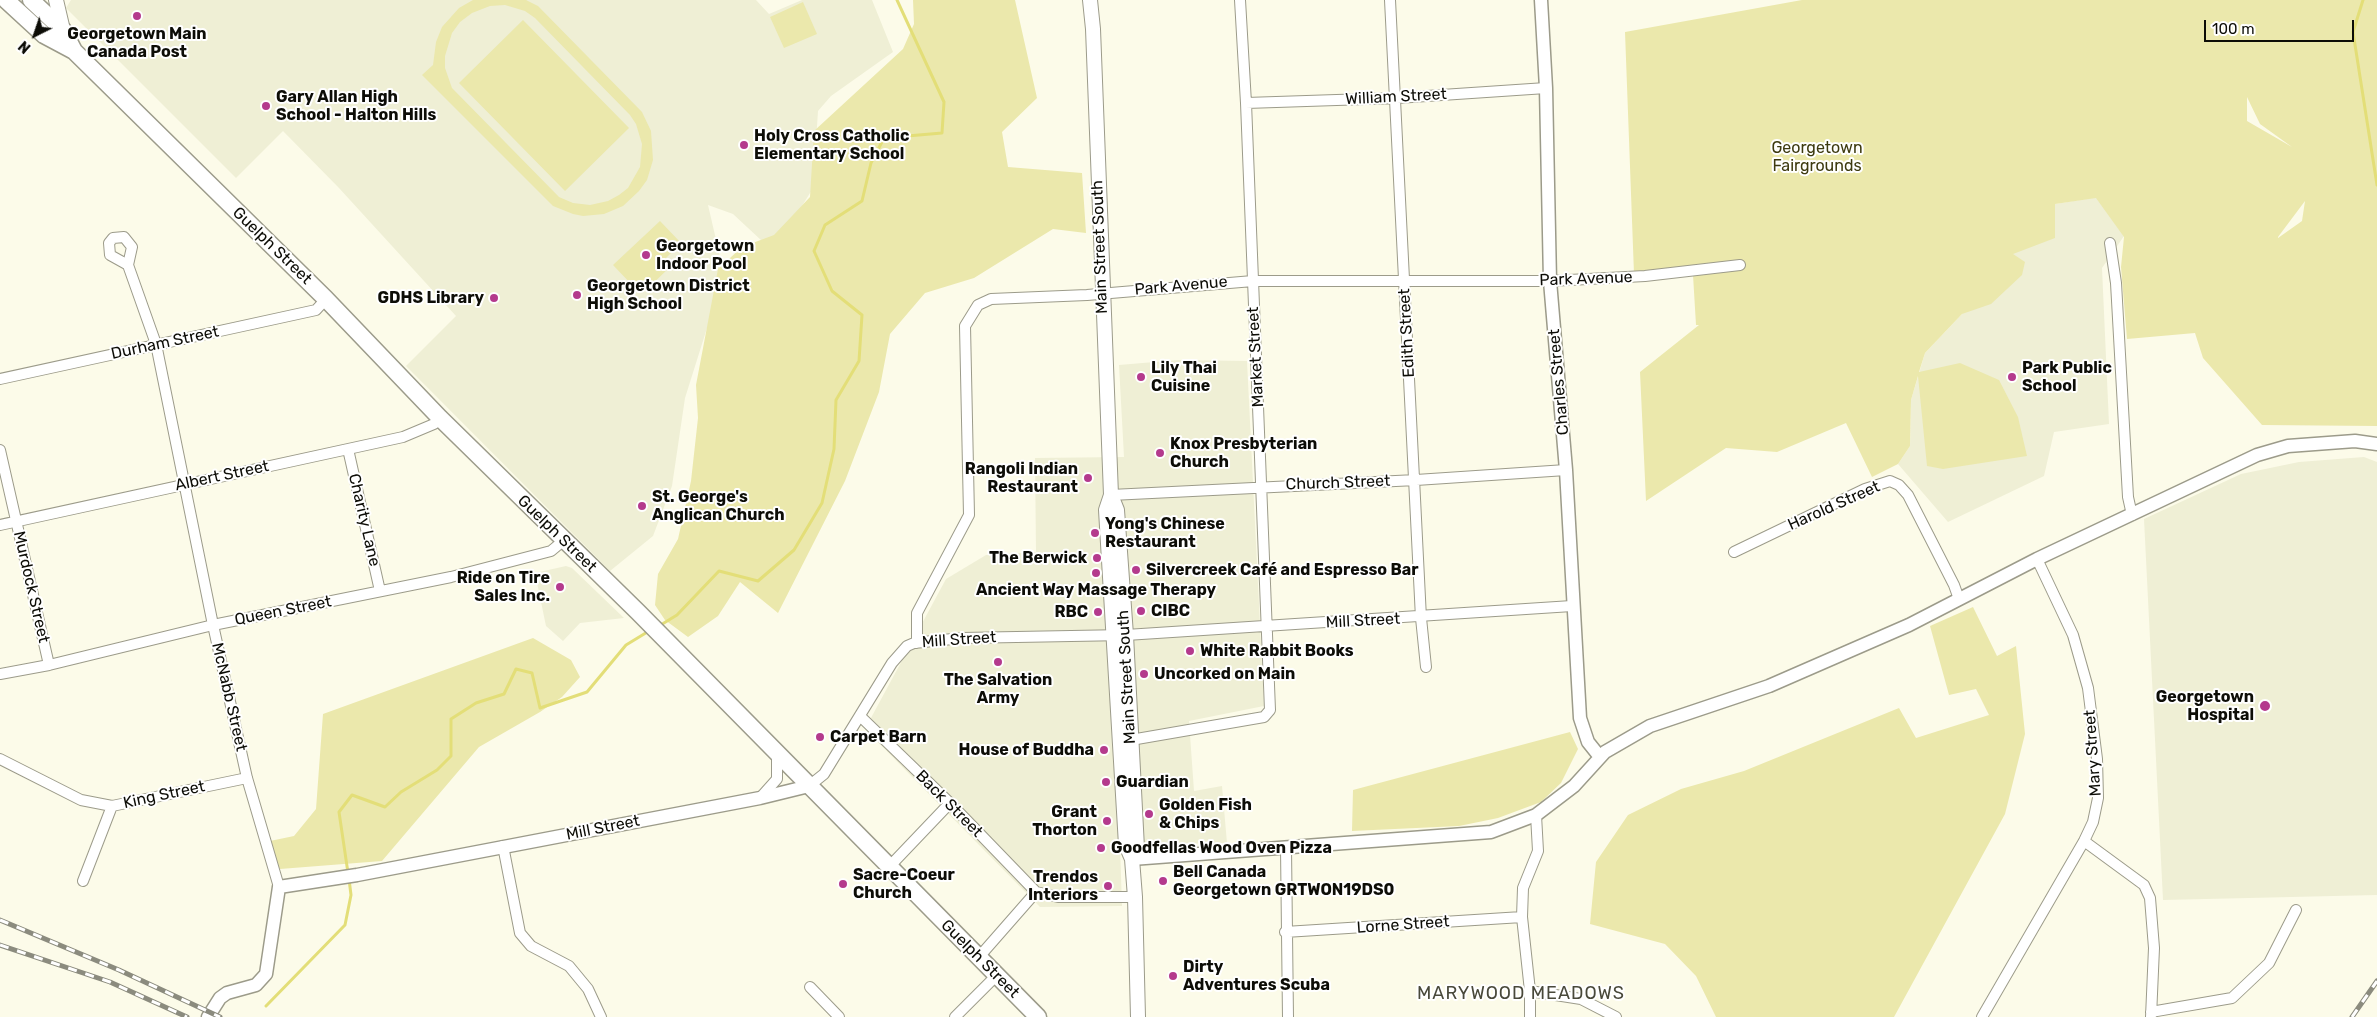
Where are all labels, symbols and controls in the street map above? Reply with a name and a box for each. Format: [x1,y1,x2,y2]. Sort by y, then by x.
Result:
north arrow [10,10,60,60]
marker: Georgetown Main Canada Post [131,10,143,22]
scale bar [2207,10,2357,42]
text: 100 m [2212,20,2254,38]
place label: Georgetown Main Canada Post [67,24,207,62]
text: N [15,37,34,56]
street label: William Street [1345,85,1447,109]
place label: Gary Allan High School - Halton Hills [276,87,436,125]
marker: Gary Allan High School - Halton Hills [260,100,272,112]
place label: Holy Cross Catholic Elementary School [754,126,909,164]
park label: Georgetown Fairgrounds [1771,138,1863,176]
marker: Holy Cross Catholic Elementary School [738,139,750,151]
street label: Main Street South [1088,180,1112,314]
street label: Guelph Street [228,203,316,289]
place label: Georgetown Indoor Pool [656,236,754,274]
marker: Georgetown Indoor Pool [640,249,652,261]
street label: Park Avenue [1539,268,1633,290]
street label: Park Avenue [1134,272,1228,300]
place label: Georgetown District High School [587,276,750,314]
place label: GDHS Library [377,288,484,308]
street label: Edith Street [1395,288,1419,378]
marker: Georgetown District High School [571,289,583,301]
marker: GDHS Library [488,292,500,304]
street label: Market Street [1244,306,1268,408]
street label: Durham Street [109,322,221,364]
street label: Charles Street [1545,328,1573,436]
place label: Lily Thai Cuisine [1151,358,1217,396]
place label: Park Public School [2022,358,2112,396]
marker: Lily Thai Cuisine [1135,371,1147,383]
marker: Park Public School [2006,371,2018,383]
place label: Knox Presbyterian Church [1170,434,1317,472]
marker: Knox Presbyterian Church [1154,447,1166,459]
street label: Albert Street [173,457,271,495]
place label: Rangoli Indian Restaurant [965,459,1078,497]
street label: Charity Lane [344,472,384,568]
marker: Rangoli Indian Restaurant [1082,472,1094,484]
street label: Church Street [1285,472,1391,494]
street label: Harold Street [1785,477,1883,535]
place label: St. George's Anglican Church [652,487,785,525]
street label: Guelph Street [513,491,601,577]
marker: St. George's Anglican Church [636,500,648,512]
place label: Yong's Chinese Restaurant [1105,514,1225,552]
marker: Yong's Chinese Restaurant [1089,527,1101,539]
street label: Murdock Street [9,529,53,645]
place label: The Berwick [989,548,1087,568]
marker: The Berwick [1091,552,1103,564]
place label: Silvercreek Café and Espresso Bar [1146,560,1419,580]
marker: Silvercreek Café and Espresso Bar [1130,564,1142,576]
marker: Ancient Way Massage Therapy [1090,567,1102,579]
place label: Ride on Tire Sales Inc. [457,568,550,606]
place label: Ancient Way Massage Therapy [976,580,1216,600]
marker: Ride on Tire Sales Inc. [554,581,566,593]
street label: Queen Street [233,592,333,630]
place label: CIBC [1151,601,1190,621]
place label: RBC [1054,602,1088,622]
marker: CIBC [1135,605,1147,617]
marker: RBC [1092,606,1104,618]
street label: Mill Street [1325,609,1401,633]
street label: Main Street South [1114,610,1140,744]
street label: Mill Street [921,628,997,652]
street label: McNabb Street [207,641,251,753]
place label: White Rabbit Books [1200,641,1354,661]
marker: White Rabbit Books [1184,645,1196,657]
marker: The Salvation Army [992,656,1004,668]
place label: Uncorked on Main [1154,664,1295,684]
marker: Uncorked on Main [1138,668,1150,680]
place label: The Salvation Army [944,670,1052,708]
place label: Georgetown Hospital [2156,687,2254,725]
marker: Georgetown Hospital [2258,699,2272,713]
street label: Mary Street [2080,709,2106,797]
place label: Carpet Barn [830,727,927,747]
marker: Carpet Barn [814,731,826,743]
place label: House of Buddha [959,740,1094,760]
marker: House of Buddha [1098,744,1110,756]
street label: Back Street [912,767,986,841]
place label: Guardian [1116,772,1189,792]
marker: Guardian [1100,776,1112,788]
street label: King Street [121,777,207,813]
place label: Golden Fish & Chips [1159,795,1252,833]
place label: Grant Thorton [1032,802,1097,840]
marker: Golden Fish & Chips [1143,808,1155,820]
street label: Mill Street [565,811,641,845]
marker: Grant Thorton [1101,815,1113,827]
place label: Goodfellas Wood Oven Pizza [1111,838,1332,858]
marker: Goodfellas Wood Oven Pizza [1095,842,1107,854]
place label: Bell Canada Georgetown GRTWON19DS0 [1173,862,1394,900]
place label: Sacre-Coeur Church [853,865,955,903]
place label: Trendos Interiors [1028,867,1098,905]
marker: Bell Canada Georgetown GRTWON19DS0 [1157,875,1169,887]
marker: Sacre-Coeur Church [837,878,849,890]
marker: Trendos Interiors [1102,880,1114,892]
street label: Lorne Street [1356,912,1450,938]
street label: Guelph Street [937,916,1023,1002]
place label: Dirty Adventures Scuba [1183,957,1330,995]
marker: Dirty Adventures Scuba [1167,970,1179,982]
district label: MARYWOOD MEADOWS [1415,983,1627,1005]

